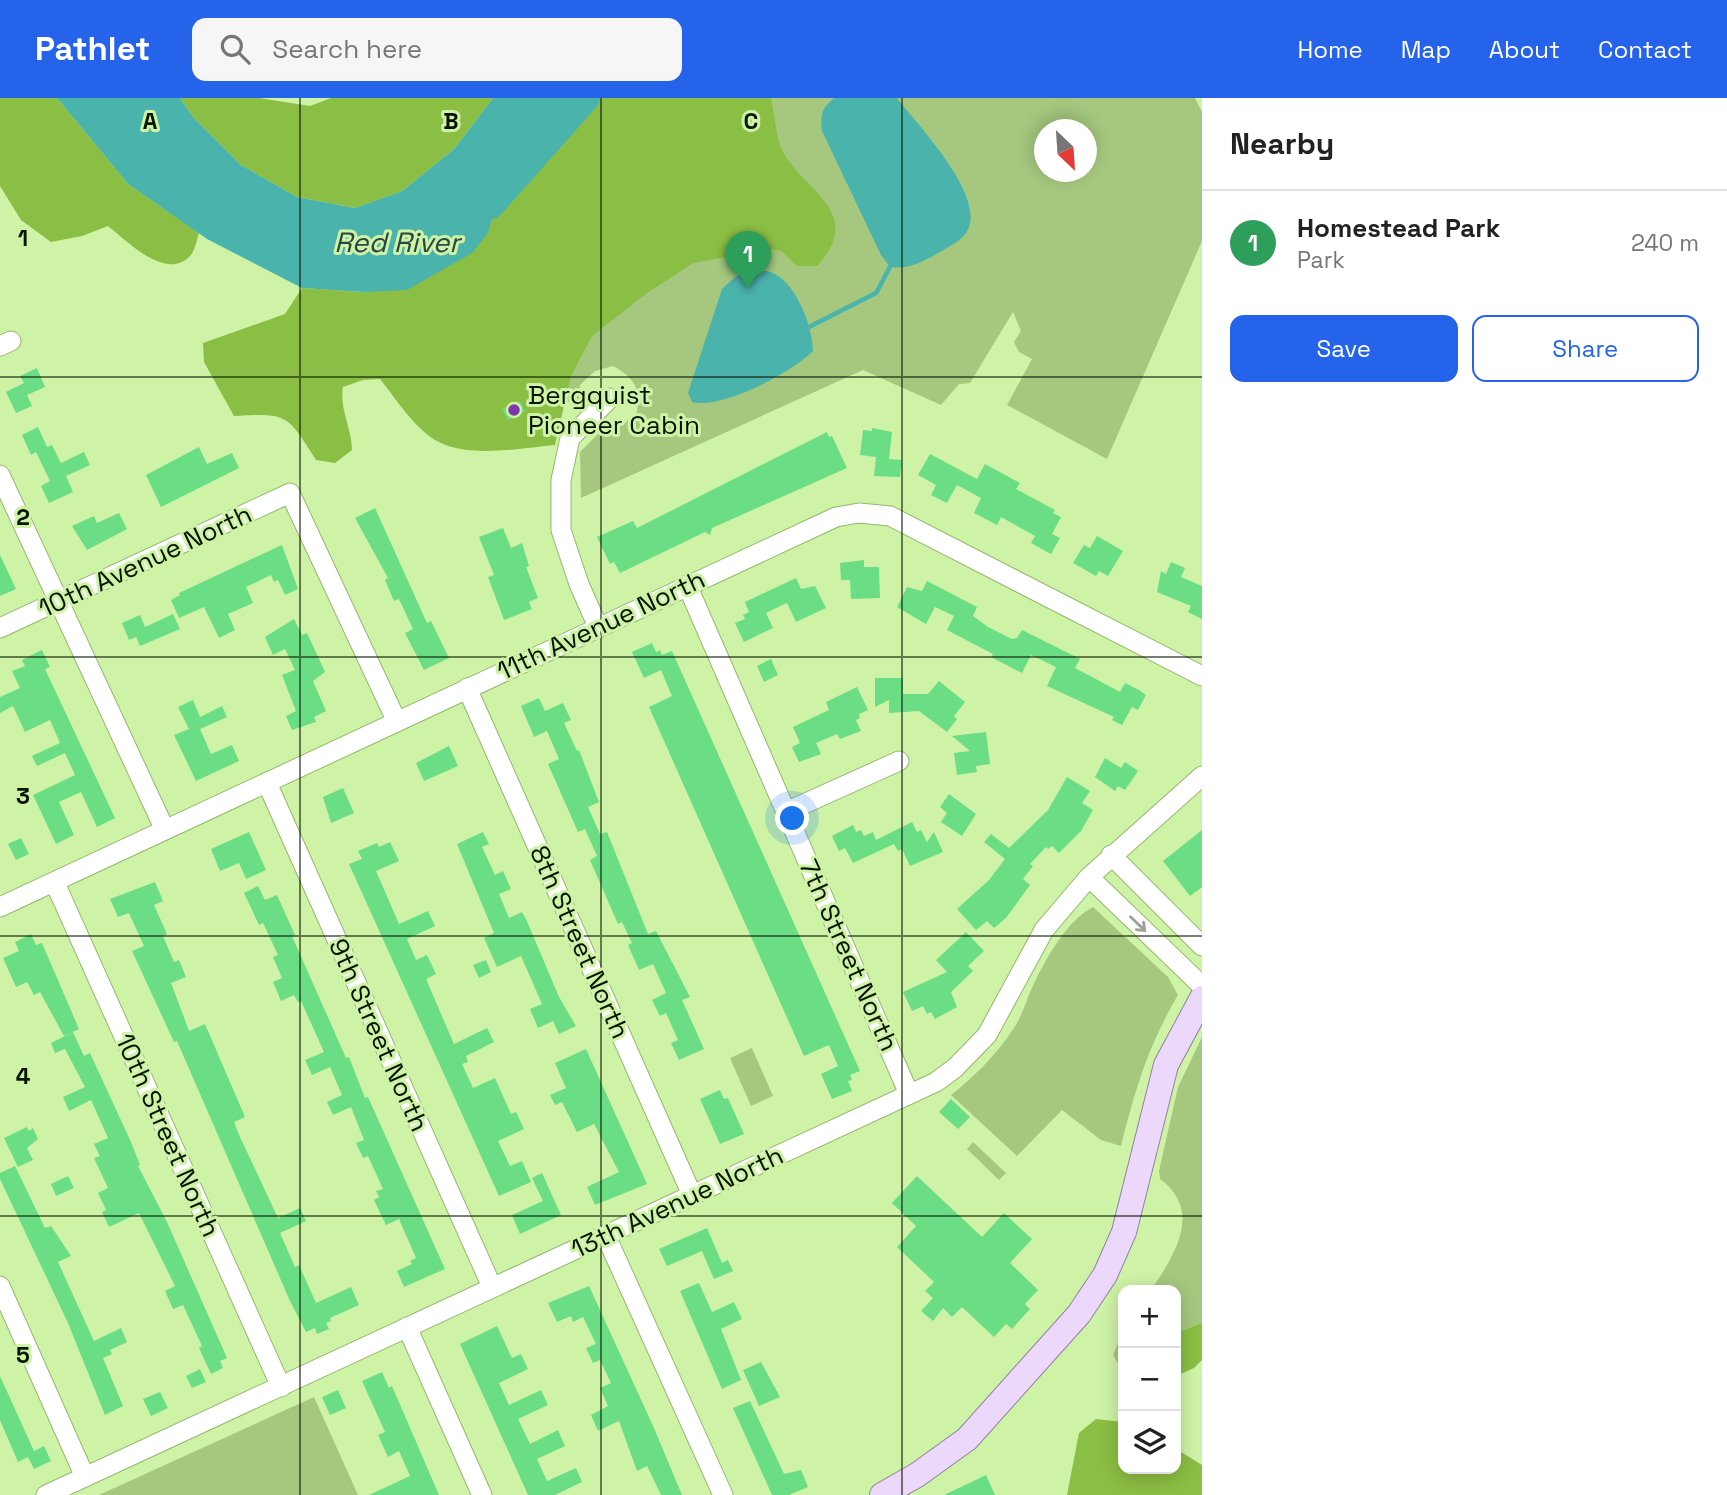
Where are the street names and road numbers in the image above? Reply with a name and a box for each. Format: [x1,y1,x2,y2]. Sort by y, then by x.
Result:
street label: 10th Avenue North [33,497,257,625]
street label: 11th Avenue North [492,562,710,688]
street label: 8th Street North [522,840,638,1044]
street label: 7th Street North [791,854,907,1056]
street label: 9th Street North [321,933,437,1137]
street label: 10th Street North [108,1028,228,1242]
street label: 13th Avenue North [565,1138,789,1266]

